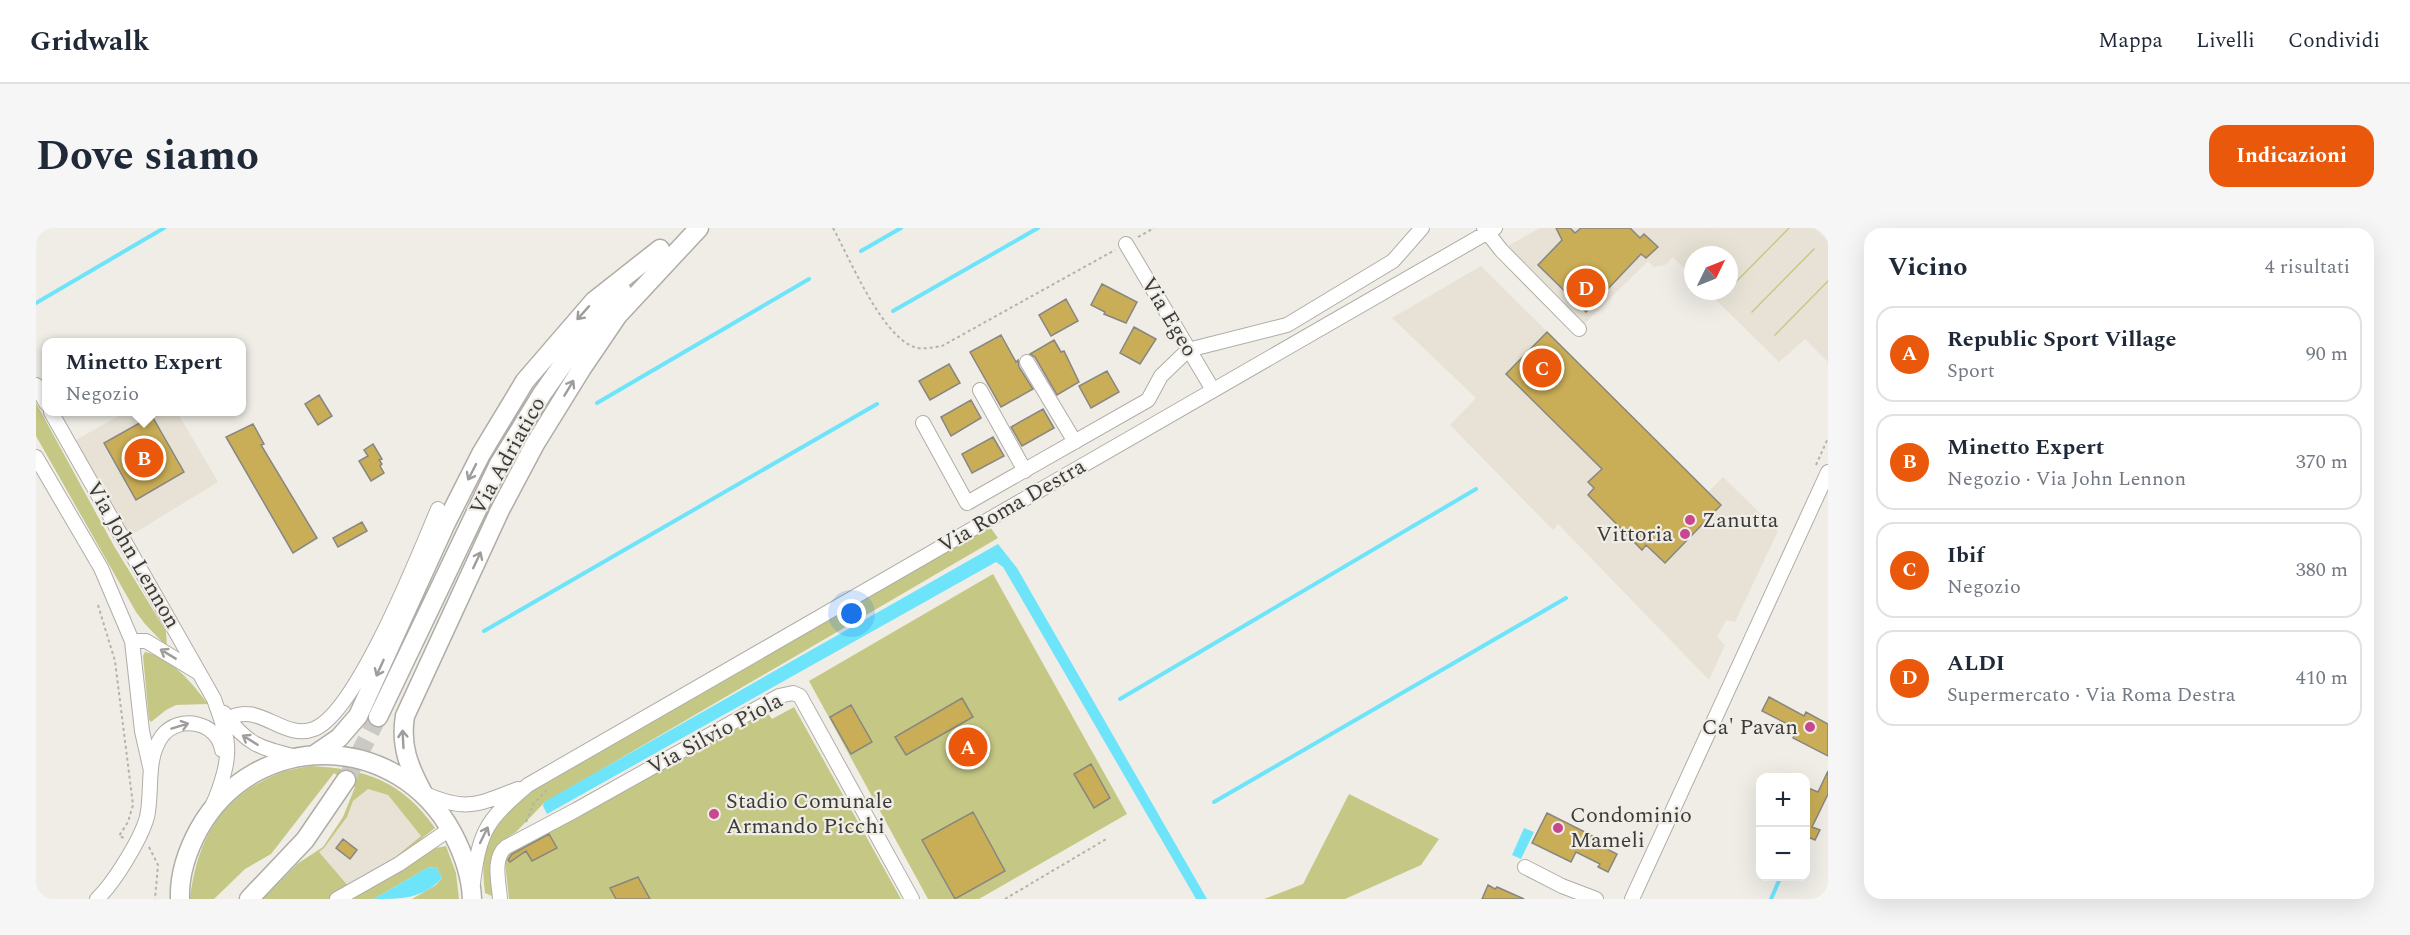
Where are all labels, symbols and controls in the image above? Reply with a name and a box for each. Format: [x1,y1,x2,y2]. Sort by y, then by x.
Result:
text: Gridwalk [30,20,149,63]
text: Mappa [2098,25,2163,57]
text: Livelli [2196,25,2255,57]
text: Condividi [2288,25,2380,57]
text: Dove siamo [36,125,259,188]
button: Indicazioni [2209,125,2374,187]
north arrow [1684,246,1738,300]
text: Vicino [1888,247,1968,287]
text: 4 risultati [2265,252,2350,282]
pin: D [1566,266,1606,310]
street label: Via Egeo [1132,271,1206,363]
one-way arrow [576,305,590,320]
text: Republic Sport Village [1947,323,2176,356]
popup [42,338,246,416]
text: A [1902,339,1917,369]
text: 90 m [2306,339,2348,369]
text: Minetto Expert [65,346,223,379]
pin: C [1522,346,1562,390]
text: Sport [1947,356,1995,386]
text: Negozio [65,379,139,409]
one-way arrow [564,380,576,397]
street label: Via Adriatico [462,391,554,521]
text: Minetto Expert [1947,431,2104,464]
pin: B [124,436,164,480]
text: B [1902,447,1917,477]
text: 370 m [2296,447,2348,477]
street label: Via Roma Destra [932,450,1092,562]
one-way arrow [466,463,477,481]
text: Negozio · Via John Lennon [1947,464,2186,494]
street label: Via John Lennon [77,475,189,635]
place label: Zanutta [1702,504,1779,537]
marker: Zanutta [1683,513,1697,527]
place label: Vittoria [1596,518,1673,551]
marker: Vittoria [1678,527,1692,541]
text: Ibif [1947,539,1984,572]
one-way arrow [471,551,483,569]
text: C [1902,555,1917,585]
text: 380 m [2296,555,2348,585]
text: Negozio [1947,572,2021,602]
your location [837,599,866,628]
one-way arrow [160,647,177,659]
text: ALDI [1947,647,2005,680]
one-way arrow [374,658,386,676]
text: D [1901,663,1918,693]
text: 410 m [2296,663,2348,693]
text: Supermercato · Via Roma Destra [1947,680,2236,710]
street label: Via Silvio Piola [641,684,789,784]
place label: Ca' Pavan [1702,711,1798,744]
one-way arrow [170,720,189,731]
marker: Ca' Pavan [1803,720,1817,734]
pin: A [948,724,988,770]
one-way arrow [398,729,409,749]
one-way arrow [241,734,258,747]
map controls [1756,773,1810,881]
button: + [1756,773,1810,827]
place label: Stadio Comunale Armando Picchi [726,785,893,843]
place label: Condominio Mameli [1570,799,1692,857]
marker: Stadio Comunale Armando Picchi [707,807,721,821]
marker: Condominio Mameli [1551,821,1565,835]
one-way arrow [479,826,491,844]
button: − [1756,827,1810,881]

